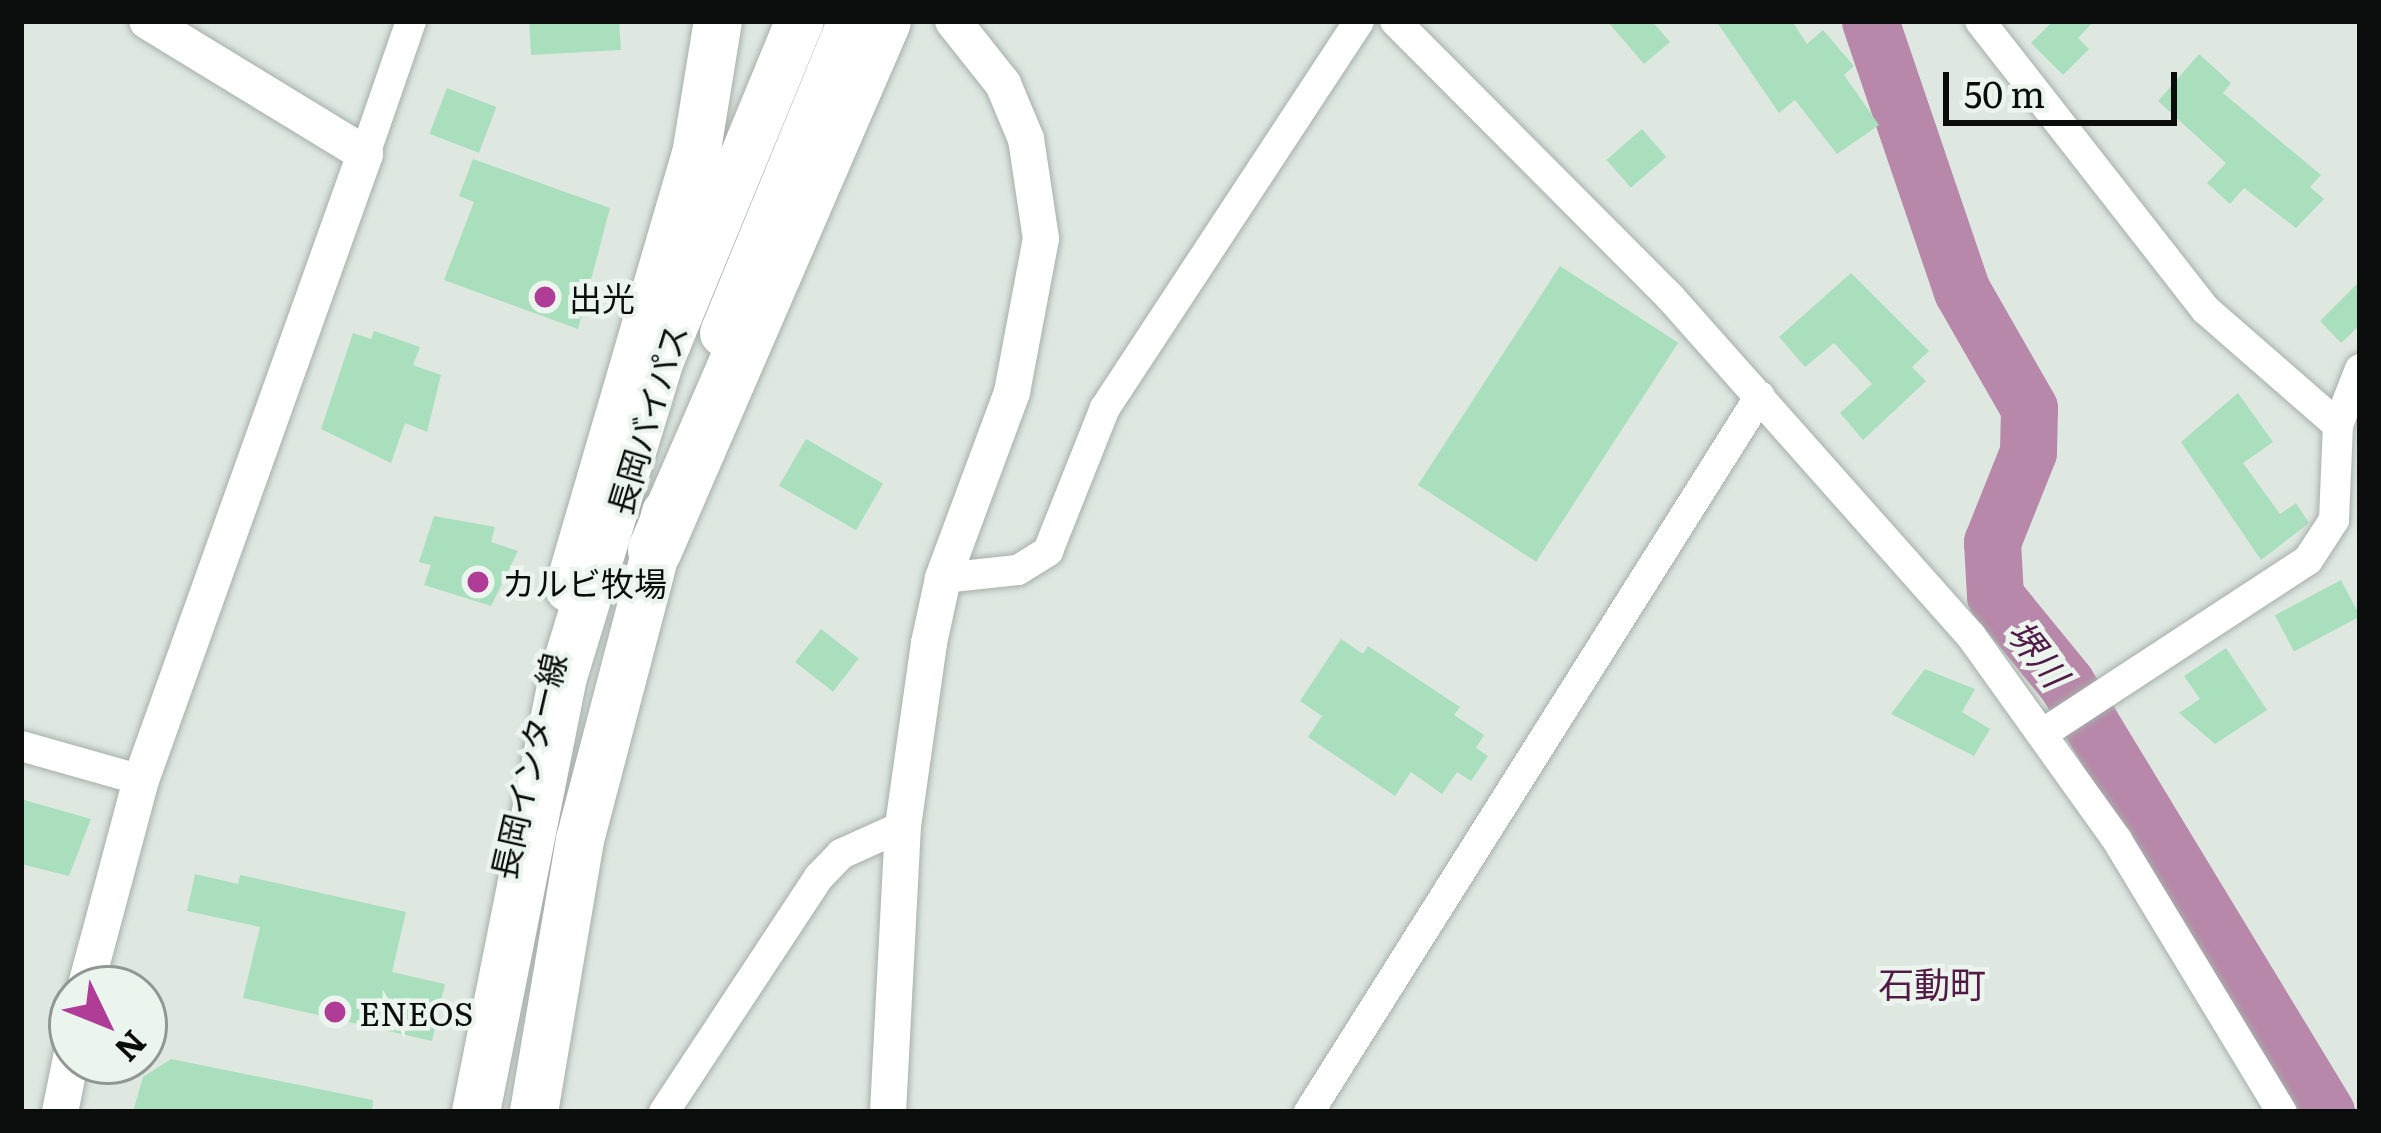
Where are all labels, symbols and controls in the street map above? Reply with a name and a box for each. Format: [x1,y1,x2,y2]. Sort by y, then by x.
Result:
scale bar [1949,48,2183,122]
text: 50 m [1964,66,2045,119]
place label: 出光 [569,277,635,317]
marker: 出光 [532,284,558,310]
street label: 長岡バイパス [598,319,694,519]
place label: カルビ牧場 [502,562,667,602]
marker: カルビ牧場 [465,569,491,595]
water label: 堺川 [2000,610,2078,694]
street label: 長岡インター線 [482,649,572,883]
district label: 石動町 [1878,961,1986,1005]
north arrow [48,965,168,1085]
place label: ENEOS [359,992,473,1032]
marker: ENEOS [322,999,348,1025]
text: N [105,1021,160,1075]

